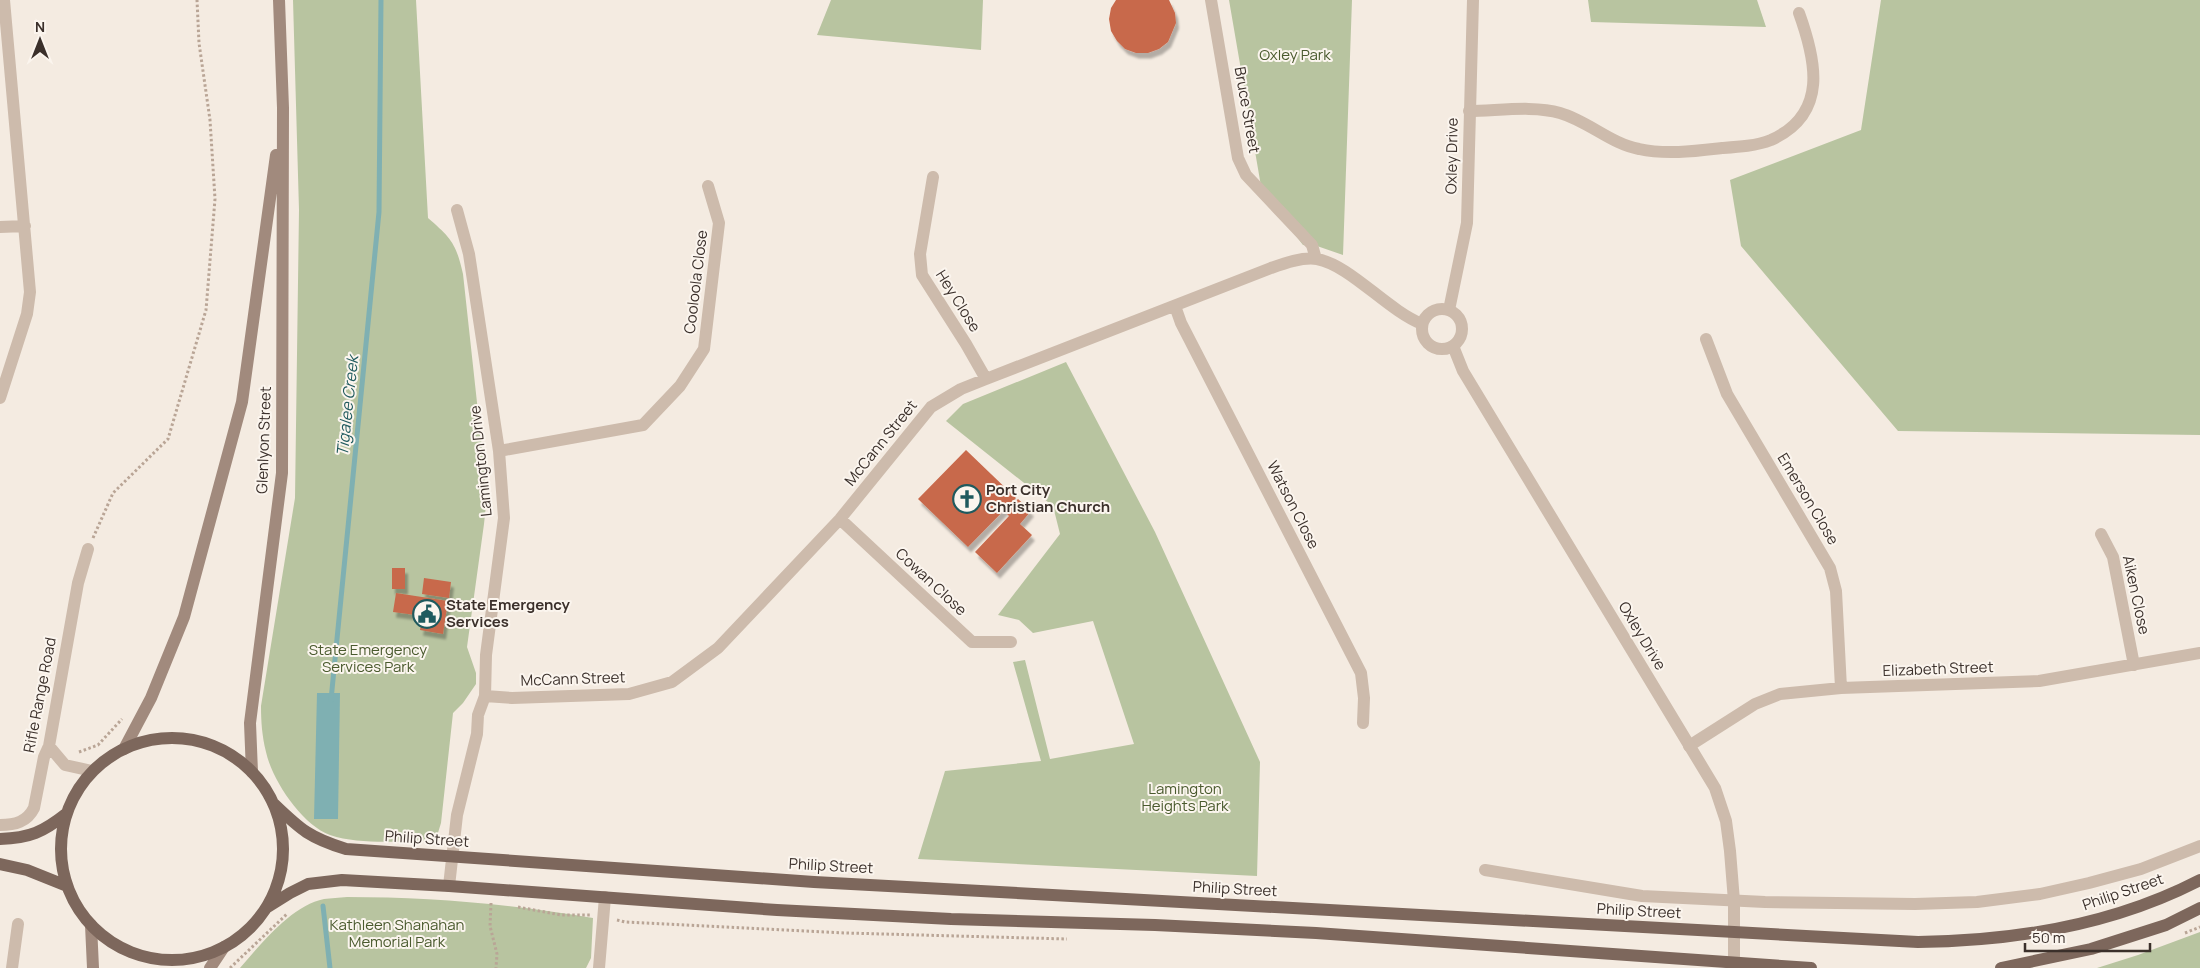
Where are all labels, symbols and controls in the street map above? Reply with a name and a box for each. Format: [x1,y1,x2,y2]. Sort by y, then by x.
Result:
north arrow [15,15,65,65]
text: N [35,17,45,36]
park label: Oxley Park [1259,44,1331,65]
street label: Bruce Street [1230,65,1265,155]
street label: Oxley Drive [1440,117,1463,194]
street label: Cooloola Close [679,229,712,335]
street label: Hey Close [931,266,986,336]
water label: Tigalee Creek [331,353,363,457]
street label: Glenlyon Street [251,386,276,494]
street label: McCann Street [839,395,922,490]
street label: Lamington Drive [464,404,497,518]
street label: Emerson Close [1773,449,1844,549]
street label: Watson Close [1262,457,1325,553]
place label: Port City Christian Church [986,479,1110,517]
church icon: Port City Christian Church [952,484,982,514]
street label: Cowan Close [891,543,972,620]
street label: Aiken Close [2118,553,2155,637]
place label: State Emergency Services [446,594,571,632]
street label: Oxley Drive [1614,598,1671,674]
public building icon: State Emergency Services [412,599,442,629]
street label: Rifle Range Road [18,635,61,754]
park label: State Emergency Services Park [309,639,427,677]
street label: Elizabeth Street [1882,656,1994,681]
street label: McCann Street [520,666,626,691]
park label: Lamington Heights Park [1141,778,1229,816]
street label: Philip Street [384,825,470,852]
street label: Philip Street [788,853,874,878]
street label: Philip Street [2080,868,2166,915]
street label: Philip Street [1192,876,1278,901]
street label: Philip Street [1596,898,1682,923]
park label: Kathleen Shanahan Memorial Park [330,914,464,952]
scale bar [2025,920,2150,952]
text: 50 m [2032,927,2066,948]

